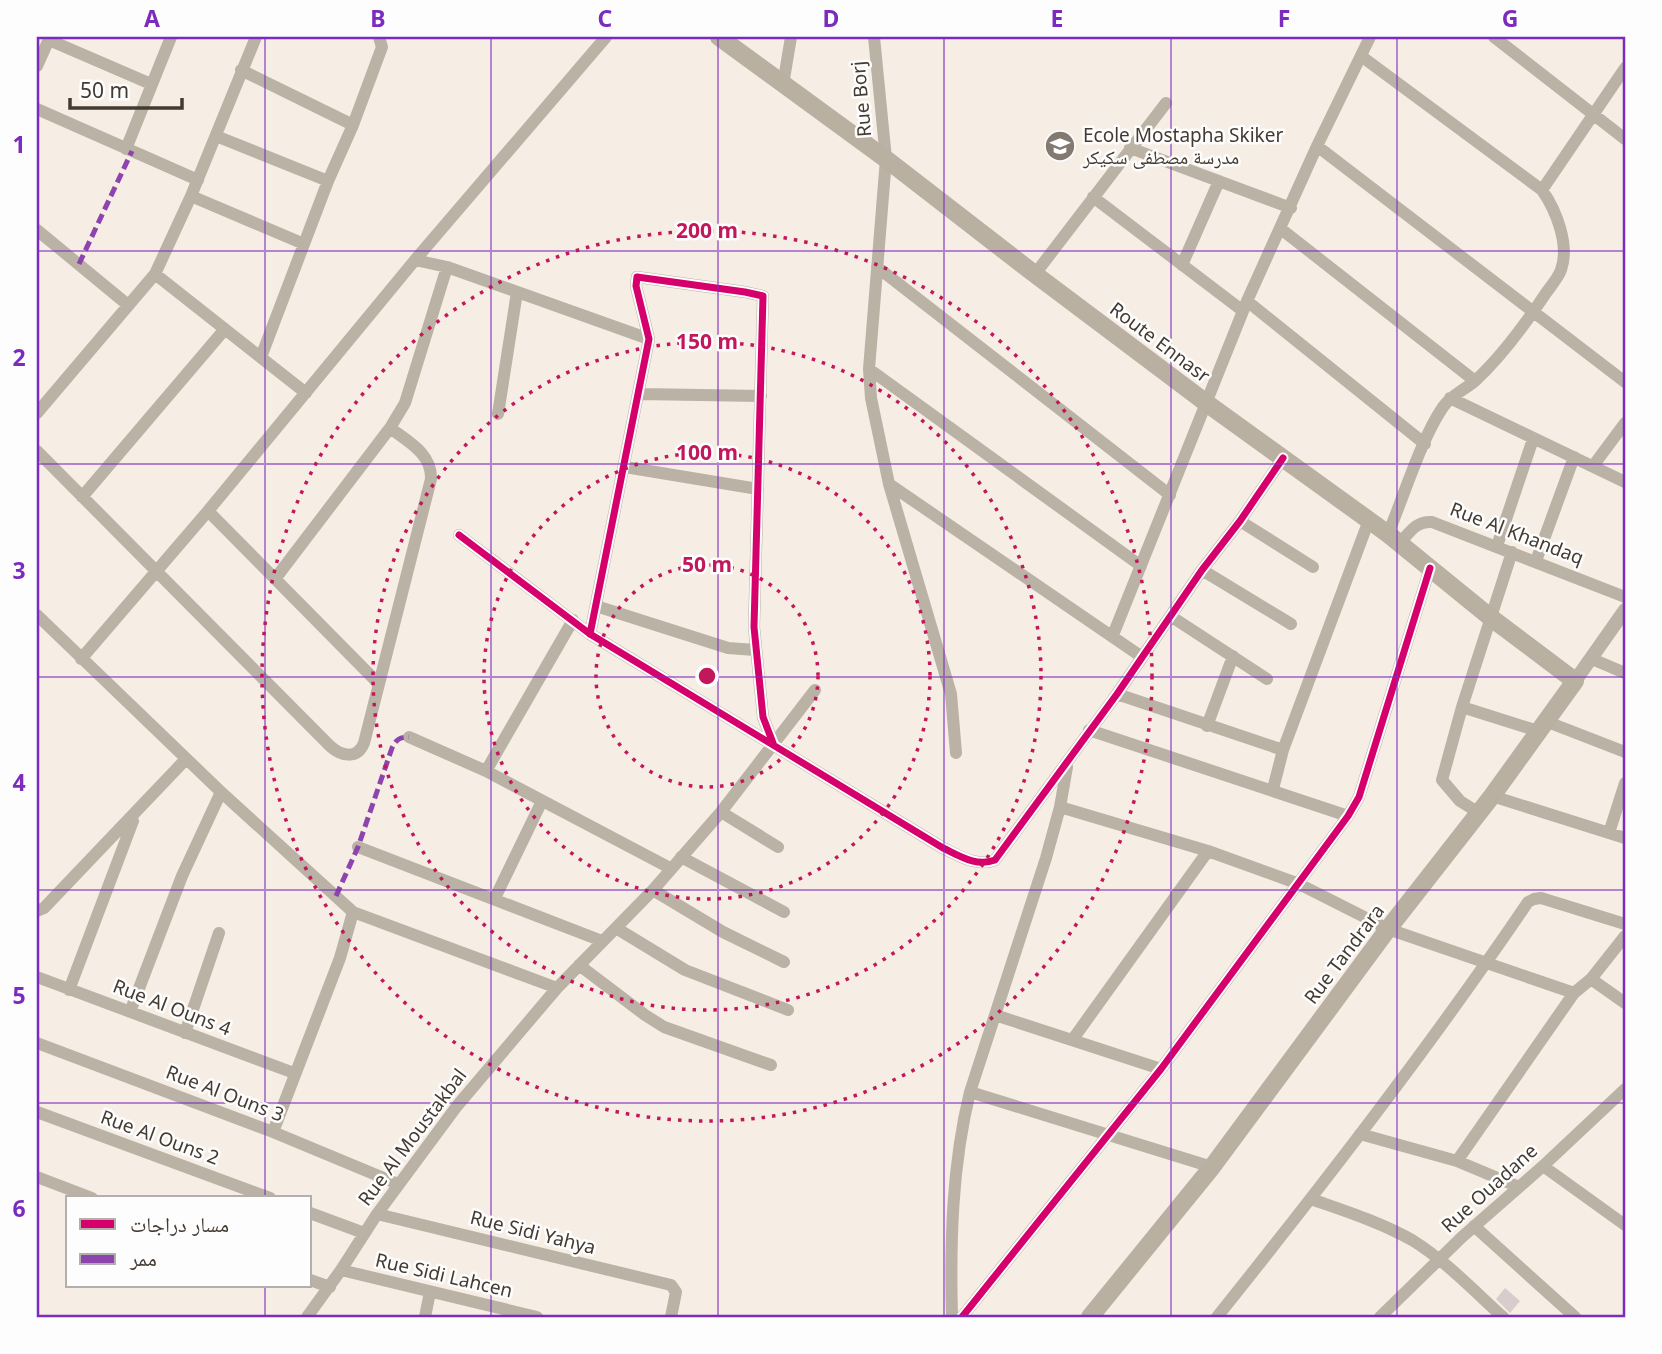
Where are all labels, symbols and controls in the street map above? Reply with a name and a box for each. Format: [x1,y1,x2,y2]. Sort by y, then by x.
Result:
text: A [144,2,160,34]
text: B [370,2,386,34]
text: C [598,2,613,34]
text: D [823,2,839,34]
text: E [1051,2,1063,34]
text: F [1278,2,1290,34]
text: G [1502,2,1518,34]
street label: Rue Borj [845,60,877,138]
scale bar [70,66,182,110]
text: 50 m [80,76,129,104]
place label: Ecole Mostapha Skiker مدرسة مصطفى سكيكر [1082,122,1283,170]
text: 1 [12,128,26,160]
school or university icon: Ecole Mostapha Skiker مدرسة مصطفى سكيكر [1043,129,1077,163]
text: 200 m [676,216,738,244]
street label: Route Ennasr [1105,296,1216,388]
text: 150 m [676,327,738,355]
text: 2 [12,341,26,373]
text: 100 m [676,438,738,466]
street label: Rue Al Khandaq [1446,496,1588,570]
text: 50 m [682,550,732,578]
text: 3 [12,554,26,586]
centre of rings [695,664,719,688]
text: 4 [12,766,26,798]
street label: Rue Tandrara [1298,899,1390,1009]
street label: Rue Al Ouns 4 [109,973,235,1041]
text: 5 [12,979,26,1011]
street label: Rue Al Ouns 3 [162,1059,288,1127]
street label: Rue Al Moustakbal [352,1063,472,1211]
street label: Rue Al Ouns 2 [97,1104,223,1170]
street label: Rue Ouadane [1435,1138,1543,1238]
text: 6 [12,1192,26,1224]
legend [66,1196,312,1288]
street label: Rue Sidi Yahya [467,1204,599,1260]
text: مسار دراجات [130,1210,229,1238]
text: ممر [129,1244,157,1272]
street label: Rue Sidi Lahcen [373,1247,515,1303]

